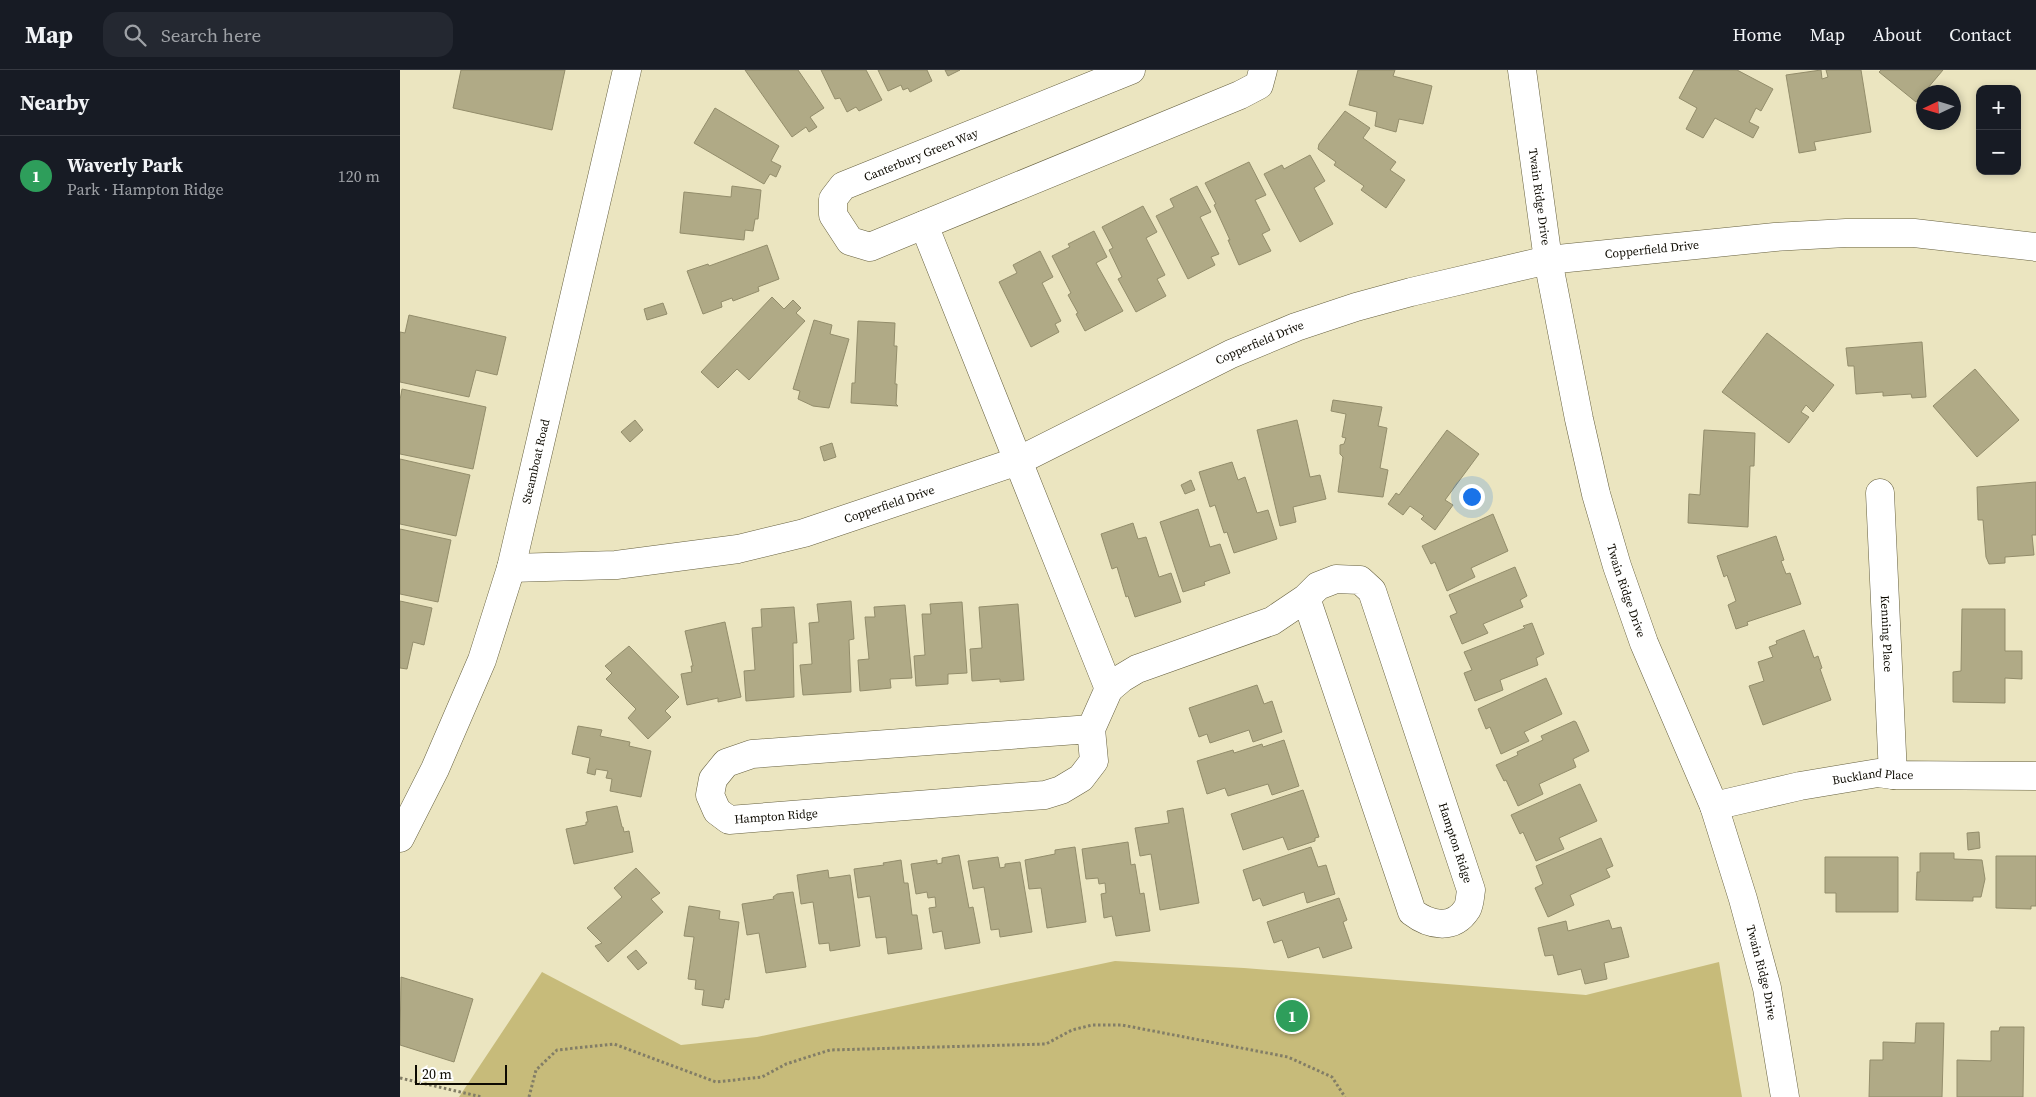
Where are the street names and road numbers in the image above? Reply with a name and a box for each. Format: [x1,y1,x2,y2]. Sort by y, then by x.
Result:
street label: Canterbury Green Way [862,124,981,185]
street label: Twain Ridge Drive [1525,147,1554,246]
street label: Copperfield Drive [1604,237,1700,262]
street label: Copperfield Drive [1213,317,1306,369]
street label: Steamboat Road [518,417,553,505]
street label: Copperfield Drive [842,482,937,527]
street label: Twain Ridge Drive [1603,542,1649,640]
street label: Kenning Place [1877,595,1896,673]
street label: Buckland Place [1831,765,1913,788]
street label: Hampton Ridge [1435,801,1476,885]
street label: Hampton Ridge [734,805,818,828]
street label: Twain Ridge Drive [1742,923,1780,1021]

